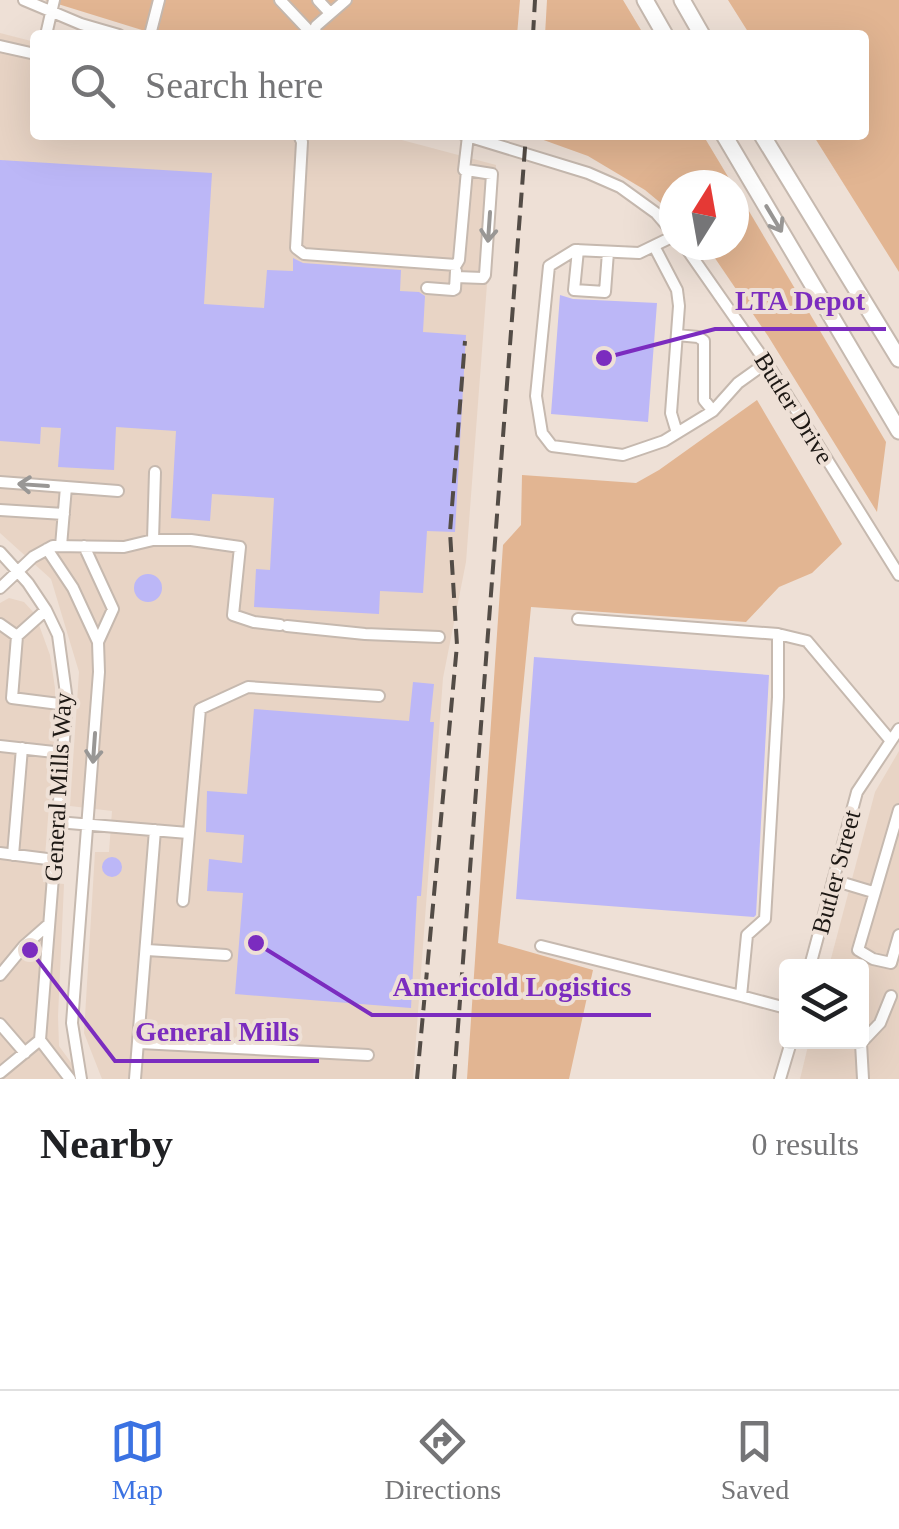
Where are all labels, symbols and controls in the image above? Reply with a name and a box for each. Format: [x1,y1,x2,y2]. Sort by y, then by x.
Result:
search box [30,30,869,140]
icon: search [65,58,120,113]
text: Search here [145,64,323,106]
north arrow [659,170,749,260]
one-way arrow [764,204,784,233]
one-way arrow [479,211,498,243]
callout: LTA Depot [715,271,886,329]
text: LTA Depot [735,285,866,316]
street label: Butler Drive [749,348,839,468]
one-way arrow [17,475,50,494]
street label: General Mills Way [40,691,76,882]
one-way arrow [84,732,103,764]
street label: Butler Street [807,807,865,937]
callout: Americold Logistics [372,957,651,1015]
map controls [779,959,869,1049]
button: layers [779,959,869,1049]
text: Americold Logistics [393,971,631,1002]
callout: General Mills [115,1003,319,1061]
text: General Mills [135,1016,299,1047]
text: Nearby [40,1121,173,1167]
text: 0 results [751,1126,859,1162]
tab: Map [110,1414,165,1506]
tab: Directions [384,1414,501,1506]
tab: Saved [721,1414,789,1506]

